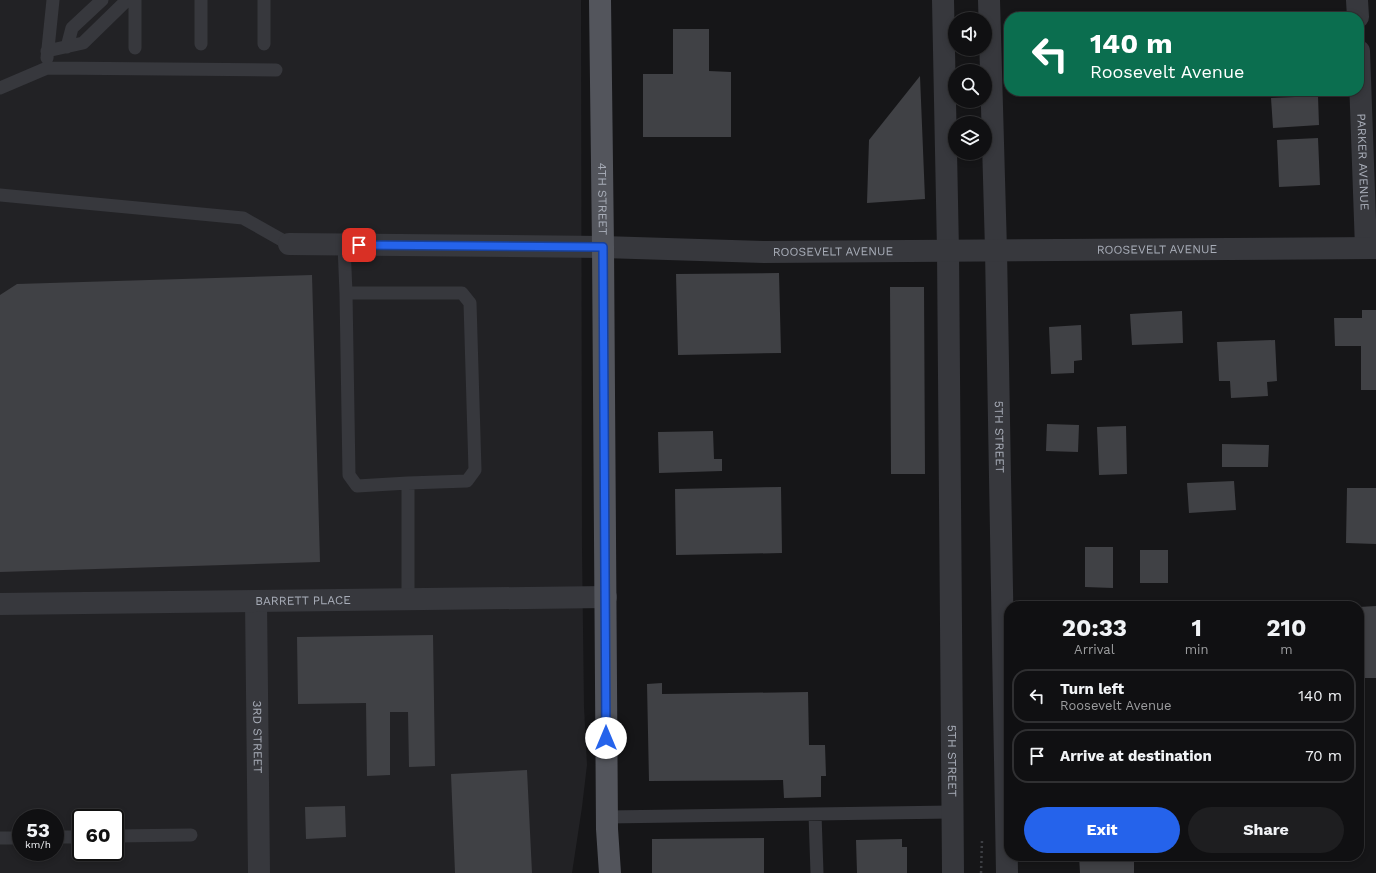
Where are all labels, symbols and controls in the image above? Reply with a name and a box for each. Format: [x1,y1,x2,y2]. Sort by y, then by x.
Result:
map controls [948,12,992,160]
button: sound [948,12,992,56]
text: 140 m [1090,27,1173,60]
icon: left [1024,28,1076,80]
text: Roosevelt Avenue [1090,61,1244,82]
button: search [948,64,992,108]
street label: PARKER AVENUE [1354,113,1372,211]
button: layers [948,116,992,160]
street label: 4TH STREET [595,163,610,235]
pin [342,228,376,262]
icon: arrive [348,234,370,256]
street label: ROOSEVELT AVENUE [1097,242,1218,257]
street label: ROOSEVELT AVENUE [773,244,894,259]
street label: 5TH STREET [992,401,1007,473]
street label: BARRETT PLACE [255,593,351,608]
text: 20:33 [1062,614,1127,642]
text: 1 [1192,614,1202,642]
text: 210 [1266,614,1306,642]
text: Arrival [1074,642,1115,657]
text: min [1185,642,1209,657]
text: m [1280,642,1293,657]
text: Turn left [1060,680,1124,698]
icon: left [1026,685,1048,707]
text: 140 m [1298,687,1342,705]
text: Roosevelt Avenue [1060,698,1172,713]
street label: 3RD STREET [250,700,265,774]
position arrow [585,717,627,759]
street label: 5TH STREET [945,725,959,797]
icon: arrive [1026,745,1048,767]
text: Arrive at destination [1060,747,1212,765]
text: 70 m [1305,747,1342,765]
button: Exit [1024,807,1180,853]
button: Share [1188,807,1344,853]
speed limit sign: 60 [72,809,124,861]
text: 53 [26,818,50,842]
text: km/h [25,839,51,850]

